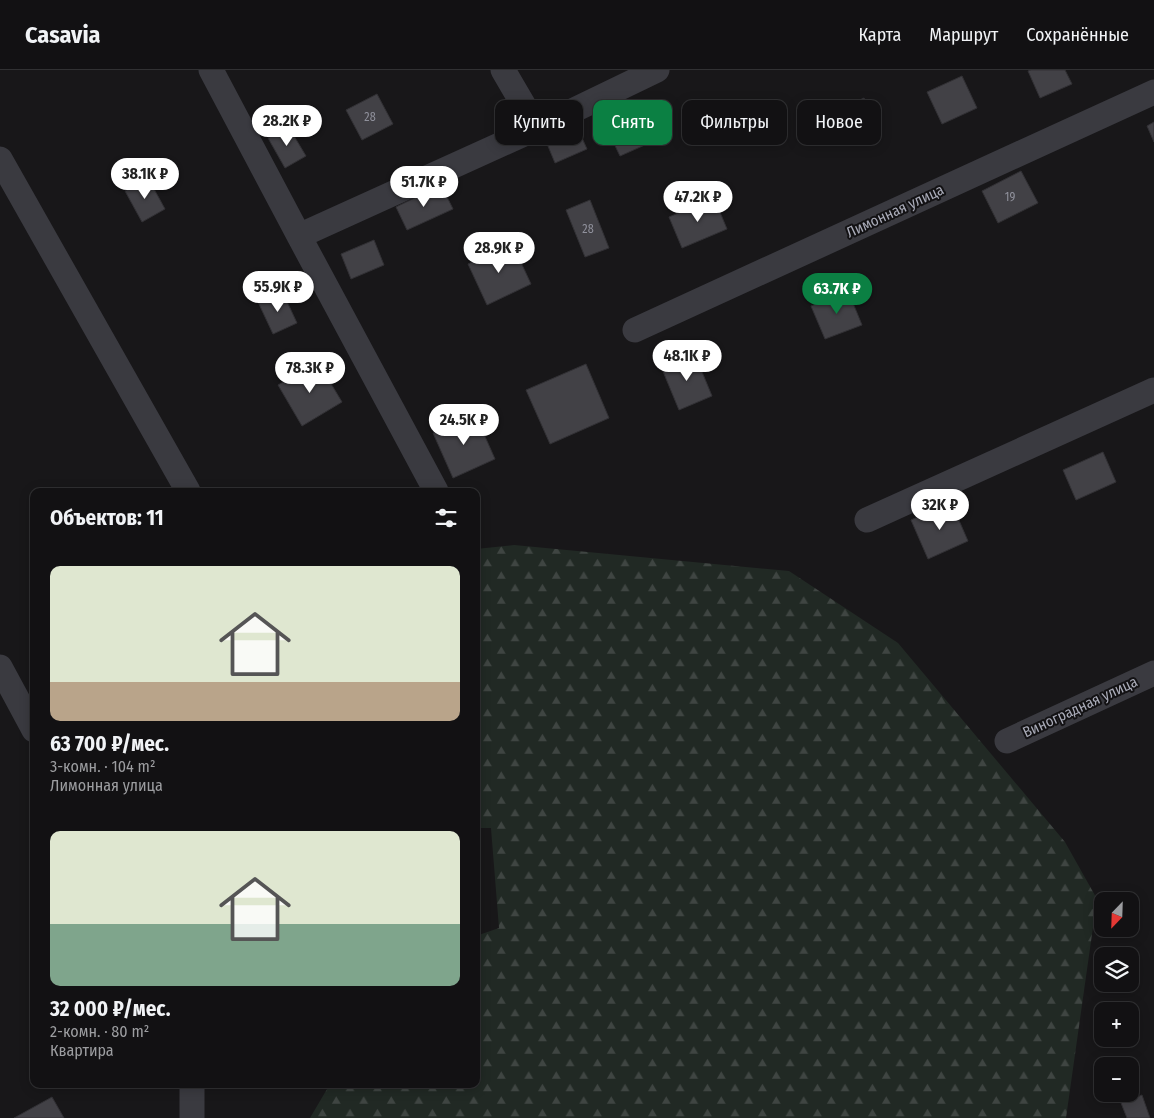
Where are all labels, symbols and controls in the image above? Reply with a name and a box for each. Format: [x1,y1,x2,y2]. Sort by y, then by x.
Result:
text: Casavia [25,21,101,49]
text: Карта [858,24,901,46]
text: Маршрут [929,24,998,46]
text: Сохранённые [1026,24,1129,46]
chip: Купить [495,100,583,145]
chip: Снять [593,100,672,145]
chip: Фильтры [682,100,787,145]
chip: Новое [797,100,881,145]
pin: 28.2K ₽ [241,104,333,147]
house number: 28 [364,110,376,124]
text: 28.2K ₽ [263,111,311,130]
pin: 38.1K ₽ [99,158,191,200]
text: 38.1K ₽ [122,164,168,183]
pin: 51.7K ₽ [378,166,470,208]
text: 51.7K ₽ [401,172,447,191]
pin: 47.2K ₽ [652,180,744,223]
street label: Лимонная улица [843,180,947,242]
text: 47.2K ₽ [674,187,722,206]
house number: 19 [1005,190,1015,204]
house number: 28 [582,222,594,236]
pin: 28.9K ₽ [453,232,545,274]
text: 28.9K ₽ [475,238,523,257]
pin: 55.9K ₽ [232,270,324,313]
pin: 63.7K ₽ [791,272,883,315]
text: 55.9K ₽ [254,277,302,296]
text: 63.7K ₽ [813,279,861,298]
pin: 48.1K ₽ [641,340,733,382]
text: 48.1K ₽ [664,346,710,365]
pin: 78.3K ₽ [264,352,356,394]
text: 78.3K ₽ [286,358,334,377]
pin: 24.5K ₽ [418,404,510,446]
text: 24.5K ₽ [440,410,488,429]
pin: 32K ₽ [905,488,975,531]
text: 32K ₽ [922,495,958,514]
icon: filters [432,504,460,532]
text: Объектов: 11 [50,505,164,531]
icon: home [210,599,300,689]
street label: Виноградная улица [1020,673,1140,741]
text: 63 700 ₽/мес. [50,731,169,757]
text: 3-комн. · 104 m² [50,757,156,776]
text: Лимонная улица [50,776,163,795]
icon: home [210,864,300,954]
north arrow [1094,892,1139,938]
map controls [1094,892,1139,1102]
button: layers [1094,947,1139,992]
text: 32 000 ₽/мес. [50,996,170,1022]
button: + [1094,1002,1139,1047]
text: 2-комн. · 80 m² [50,1022,149,1041]
text: Квартира [50,1041,114,1060]
button: − [1094,1057,1139,1102]

